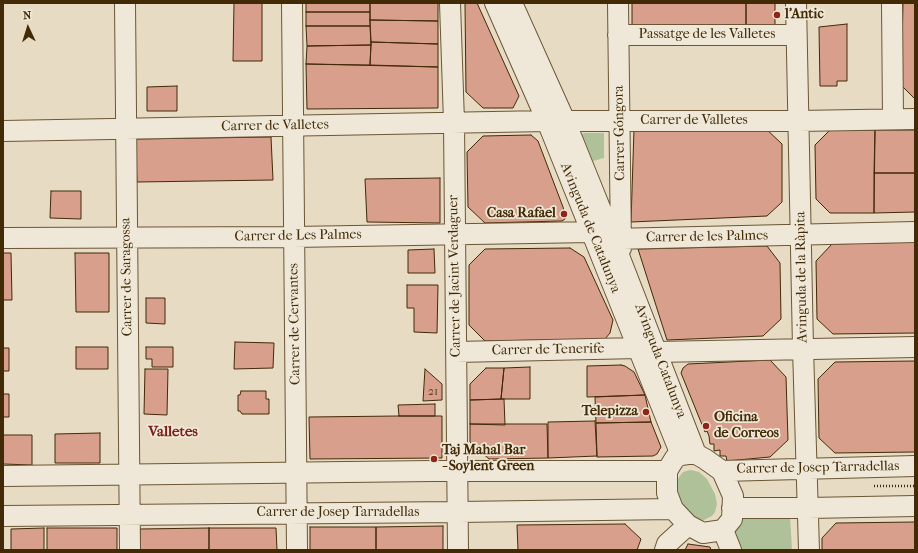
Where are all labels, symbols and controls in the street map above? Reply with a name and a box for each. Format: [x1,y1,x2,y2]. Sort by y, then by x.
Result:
place label: l'Antic [785,7,824,23]
north arrow [8,8,48,48]
text: N [22,9,32,22]
marker: l'Antic [772,10,782,20]
street label: Passatge de les Valletes [639,27,775,43]
street label: Carrer Góngora [611,85,629,181]
street label: Carrer de Valletes [640,113,748,129]
street label: Carrer de Valletes [221,117,329,135]
street label: Avinguda de Catalunya [556,161,624,295]
street label: Carrer de Jacint Verdaguer [445,195,465,357]
place label: Casa Rafael [487,206,556,222]
marker: Casa Rafael [559,209,569,219]
street label: Avinguda de la Ràpita [792,211,812,343]
street label: Carrer de Saragossa [118,218,136,336]
street label: Carrer de Les Palmes [234,226,362,246]
street label: Carrer de les Palmes [646,228,768,246]
street label: Carrer de Cervantes [286,263,304,385]
street label: Avinguda Catalunya [630,301,690,421]
street label: Carrer de Tenerife [491,341,605,359]
house number: 21 [428,385,438,399]
place label: Telepizza [582,404,638,420]
marker: Telepizza [641,407,651,417]
place label: Oficina de Correos [714,410,779,442]
marker: Oficina de Correos [701,421,711,431]
district label: Valletes [148,423,198,441]
place label: Taj Mahal Bar - Soylent Green [442,443,534,476]
marker: Taj Mahal Bar - Soylent Green [429,454,439,464]
street label: Carrer de Josep Tarradellas [736,458,900,478]
street label: Carrer de Josep Tarradellas [257,505,419,521]

